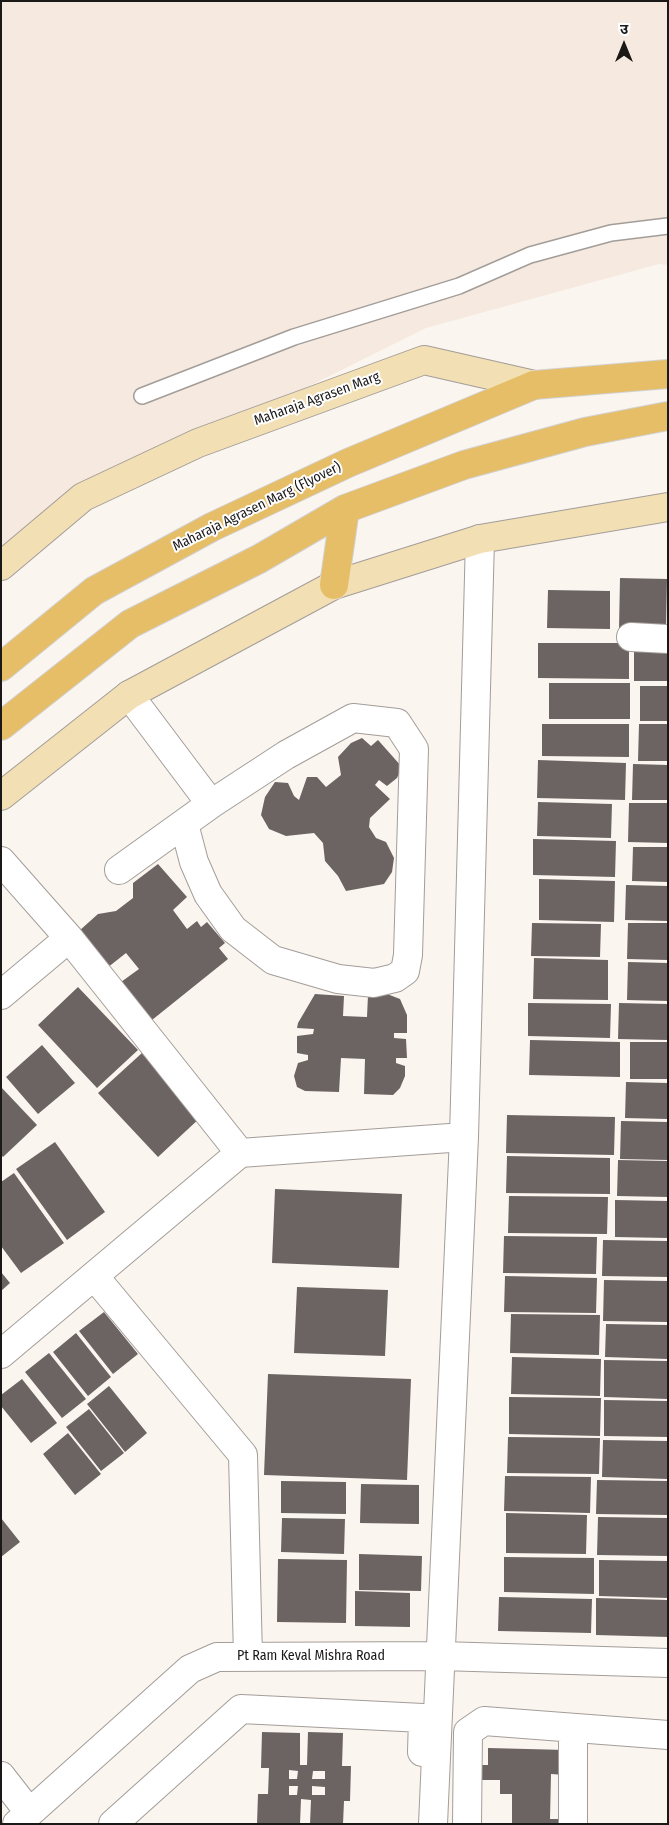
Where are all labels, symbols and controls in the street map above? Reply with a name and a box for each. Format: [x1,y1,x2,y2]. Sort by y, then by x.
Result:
north arrow [599,20,649,70]
text: उ [620,21,628,38]
street label: Maharaja Agrasen Marg [252,368,382,430]
street label: Maharaja Agrasen Marg (Flyover) [170,459,344,555]
street label: Pt Ram Keval Mishra Road [237,1648,385,1664]

